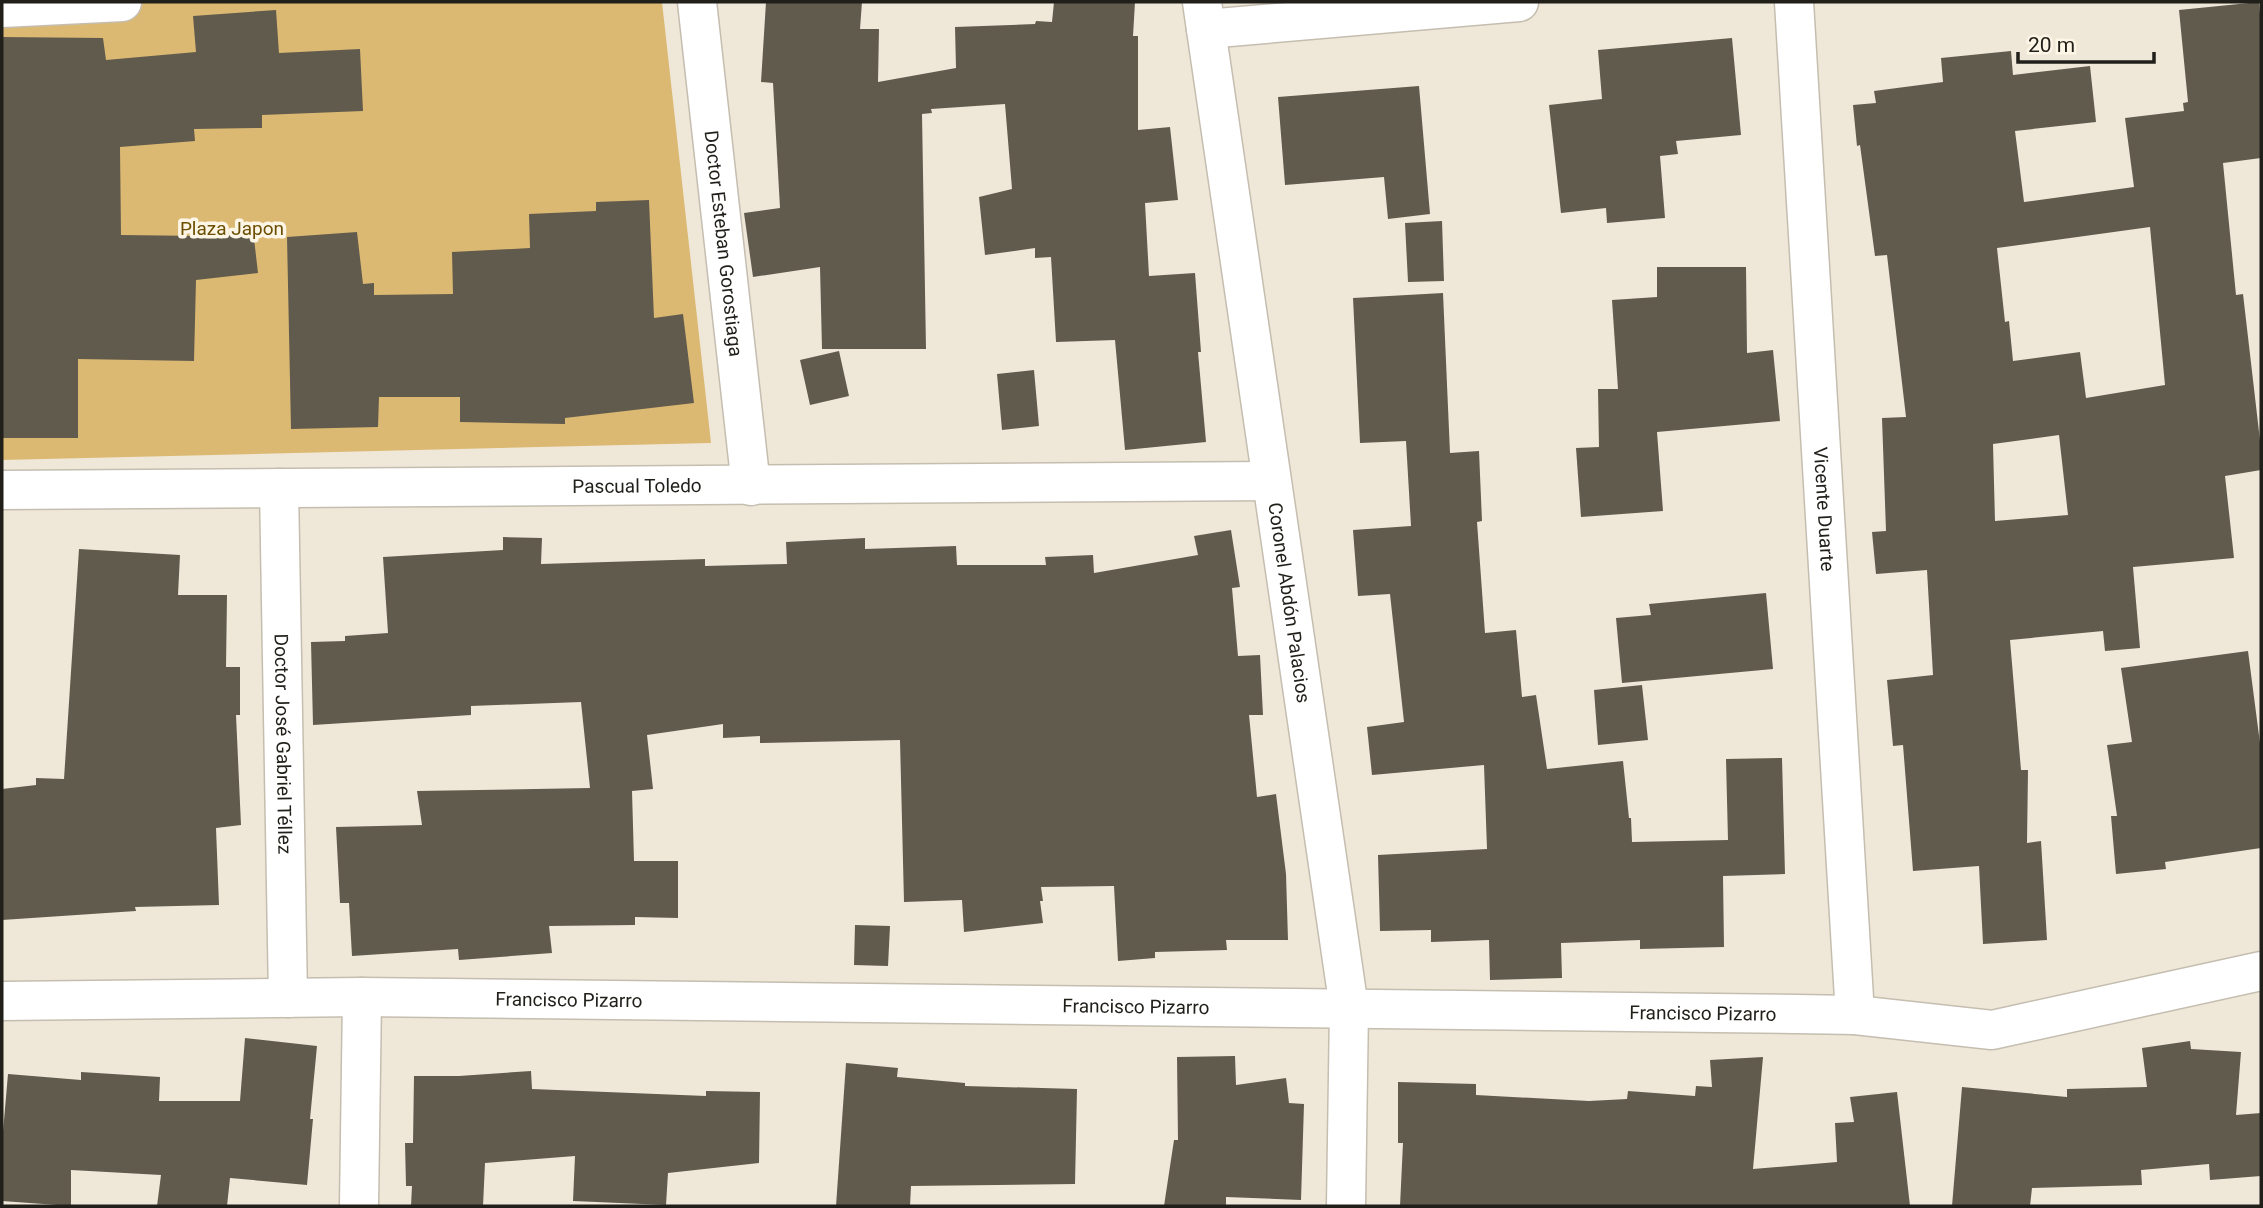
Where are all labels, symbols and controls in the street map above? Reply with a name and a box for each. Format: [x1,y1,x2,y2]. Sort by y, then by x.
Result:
scale bar [2018,21,2154,65]
text: 20 m [2028,33,2075,57]
street label: Doctor Esteban Gorostiaga [700,129,748,358]
park label: Plaza Japon [180,217,284,240]
street label: Vicente Duarte [1809,446,1840,572]
street label: Pascual Toledo [572,474,702,497]
street label: Coronel Abdón Palacios [1264,501,1316,704]
street label: Doctor José Gabriel Téllez [270,633,297,854]
street label: Francisco Pizarro [495,987,643,1012]
street label: Francisco Pizarro [1062,994,1210,1019]
street label: Francisco Pizarro [1629,1001,1777,1025]

